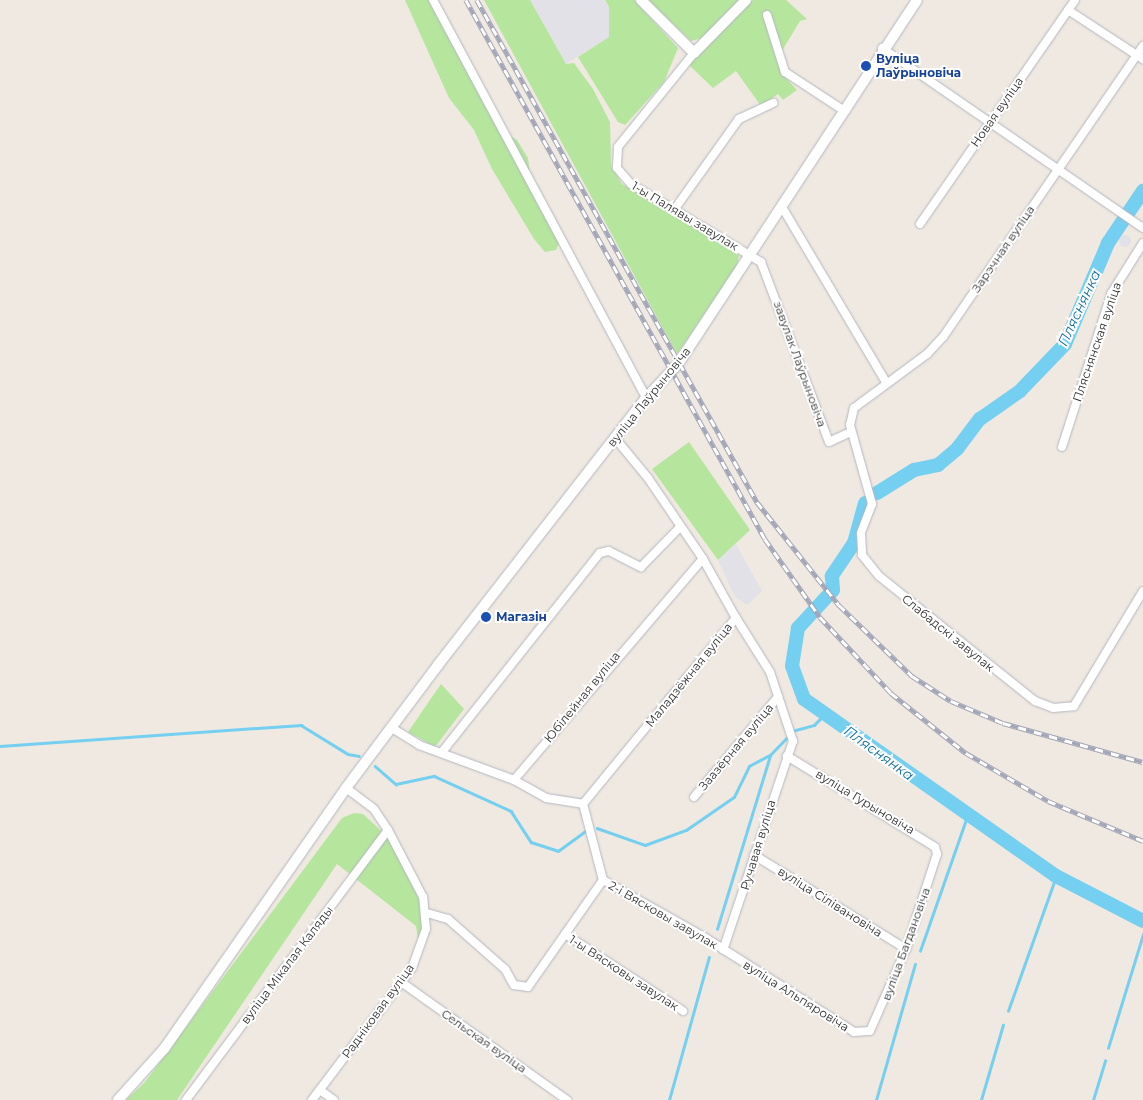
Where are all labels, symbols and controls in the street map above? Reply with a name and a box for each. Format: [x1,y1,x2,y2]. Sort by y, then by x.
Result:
place label: Вуліца Лаўрыновіча [876,52,961,80]
marker: Вуліца Лаўрыновіча [860,60,872,72]
street label: Новая вуліца [968,74,1026,150]
street label: 1-ы Палявы завулак [629,178,741,254]
street label: Зарэчная вуліца [969,203,1037,295]
water label: Пляснянка [1054,267,1104,349]
street label: Пляснянская вуліца [1070,280,1124,404]
street label: завулак Лаўрыновіча [770,299,830,429]
street label: вуліца Лаўрыновіча [604,344,694,450]
street label: Слабадскі завулак [899,591,997,675]
place label: Магазін [496,610,547,624]
marker: Магазін [480,611,492,623]
street label: Маладзёжная вуліца [643,620,735,730]
street label: Юбілейная вуліца [541,649,623,745]
street label: Заазёрная вуліца [696,701,776,793]
water label: Пляснянка [841,722,917,784]
street label: вуліца Гурыновіча [813,767,917,837]
street label: Ручавая вуліца [737,798,779,892]
street label: вуліца Сілівановіча [775,864,885,940]
street label: 2-і Вясковы завулак [606,878,720,952]
street label: вуліца Багдановіча [879,886,933,1002]
street label: вуліца Мікалая Каляды [238,903,336,1027]
street label: 1-ы Вясковы завулак [567,932,681,1014]
street label: вуліца Альпяровіча [740,958,852,1034]
street label: Радніковая вуліца [339,961,417,1061]
street label: Сельская вуліца [439,1006,529,1076]

